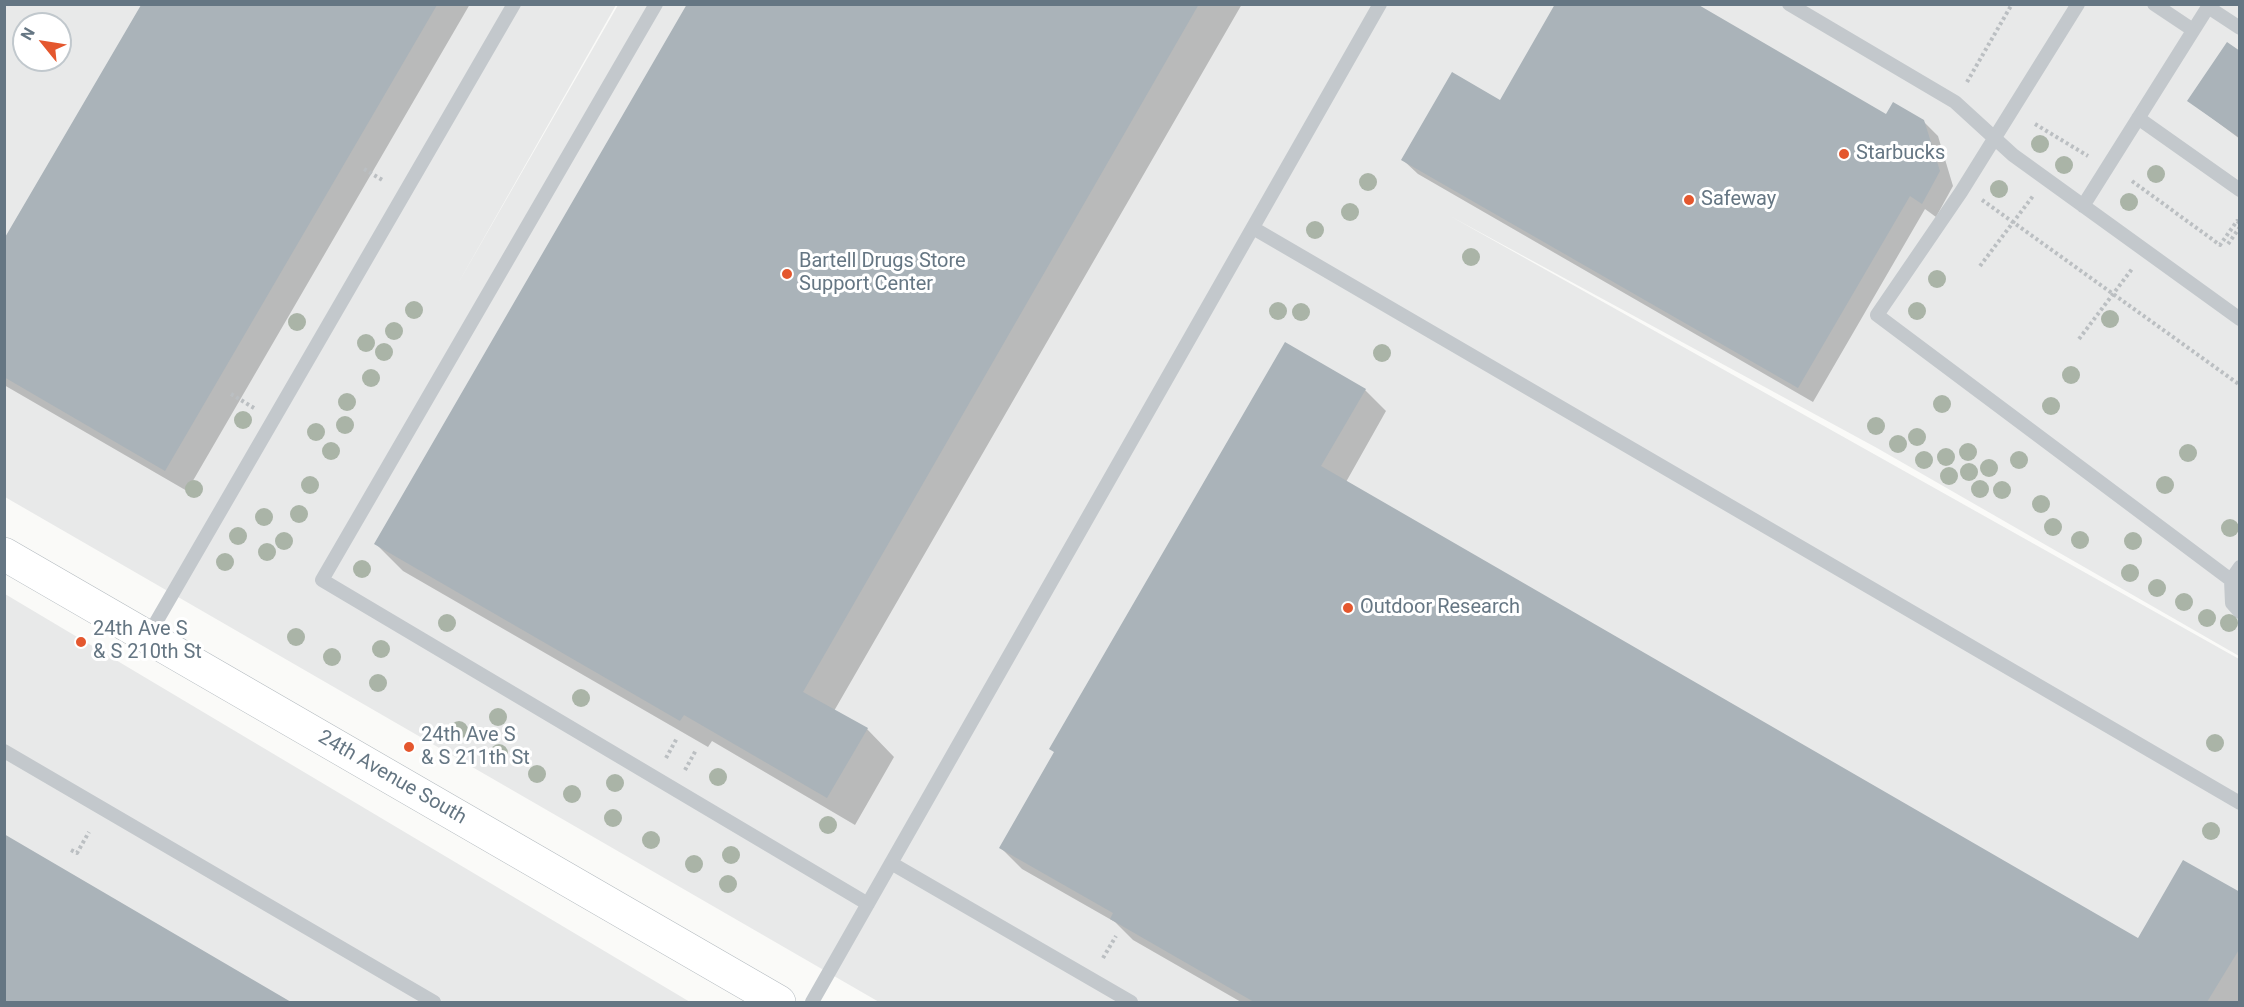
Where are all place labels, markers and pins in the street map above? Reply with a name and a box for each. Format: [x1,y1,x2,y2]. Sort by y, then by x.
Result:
place label: Starbucks [1856,142,1945,166]
marker: Starbucks [1837,147,1851,161]
place label: Safeway [1701,188,1776,212]
marker: Safeway [1682,193,1696,207]
place label: Bartell Drugs Store Support Center [799,250,966,297]
marker: Bartell Drugs Store Support Center [780,267,794,281]
place label: Outdoor Research [1360,596,1520,620]
marker: Outdoor Research [1341,601,1355,615]
place label: 24th Ave S & S 210th St [93,618,202,665]
marker: 24th Ave S & S 210th St [74,635,88,649]
place label: 24th Ave S & S 211th St [421,724,530,771]
marker: 24th Ave S & S 211th St [402,740,416,754]

